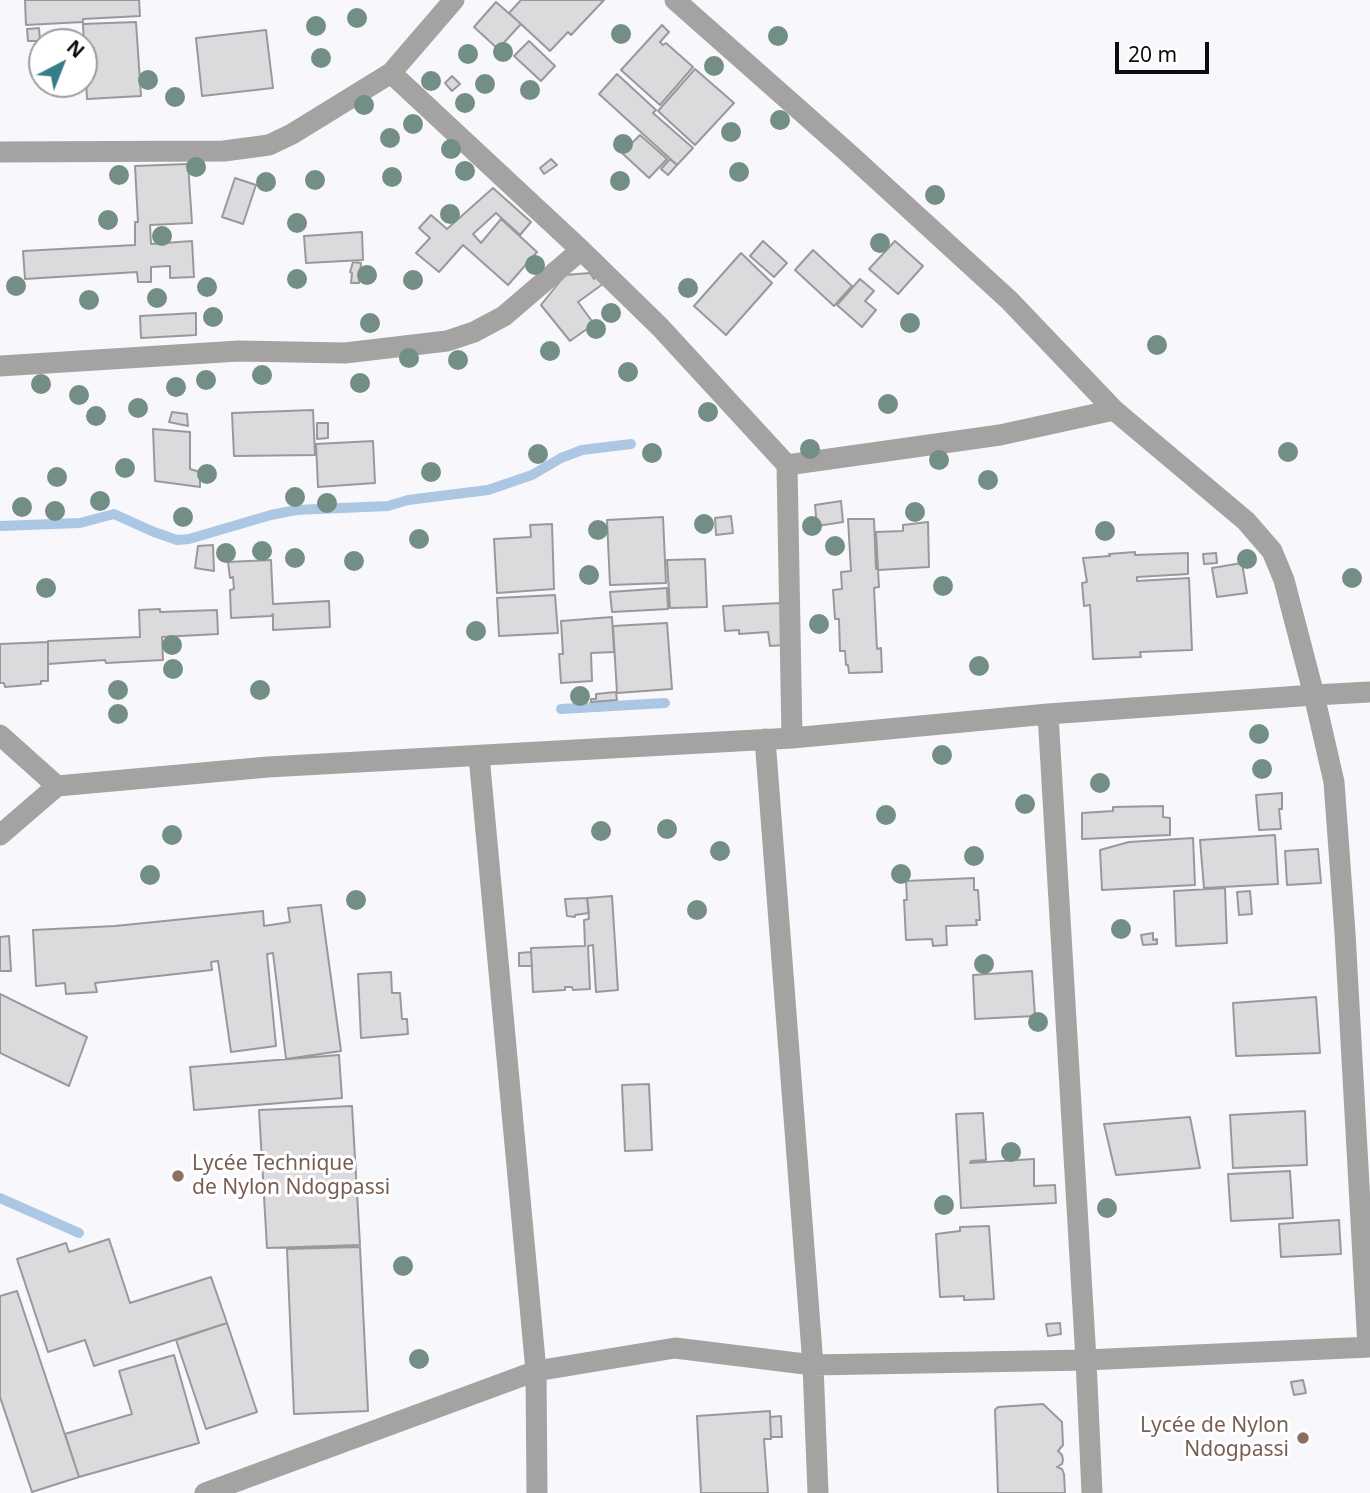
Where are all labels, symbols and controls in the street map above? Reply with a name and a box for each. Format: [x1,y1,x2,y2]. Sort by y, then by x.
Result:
north arrow [28,28,98,98]
scale bar [1118,28,1212,72]
text: N [61,34,90,64]
text: 20 m [1128,40,1177,68]
place label: Lycée Technique de Nylon Ndogpassi [192,1151,390,1201]
marker: Lycée Technique de Nylon Ndogpassi [170,1168,186,1184]
place label: Lycée de Nylon Ndogpassi [1140,1413,1289,1463]
marker: Lycée de Nylon Ndogpassi [1295,1430,1311,1446]

